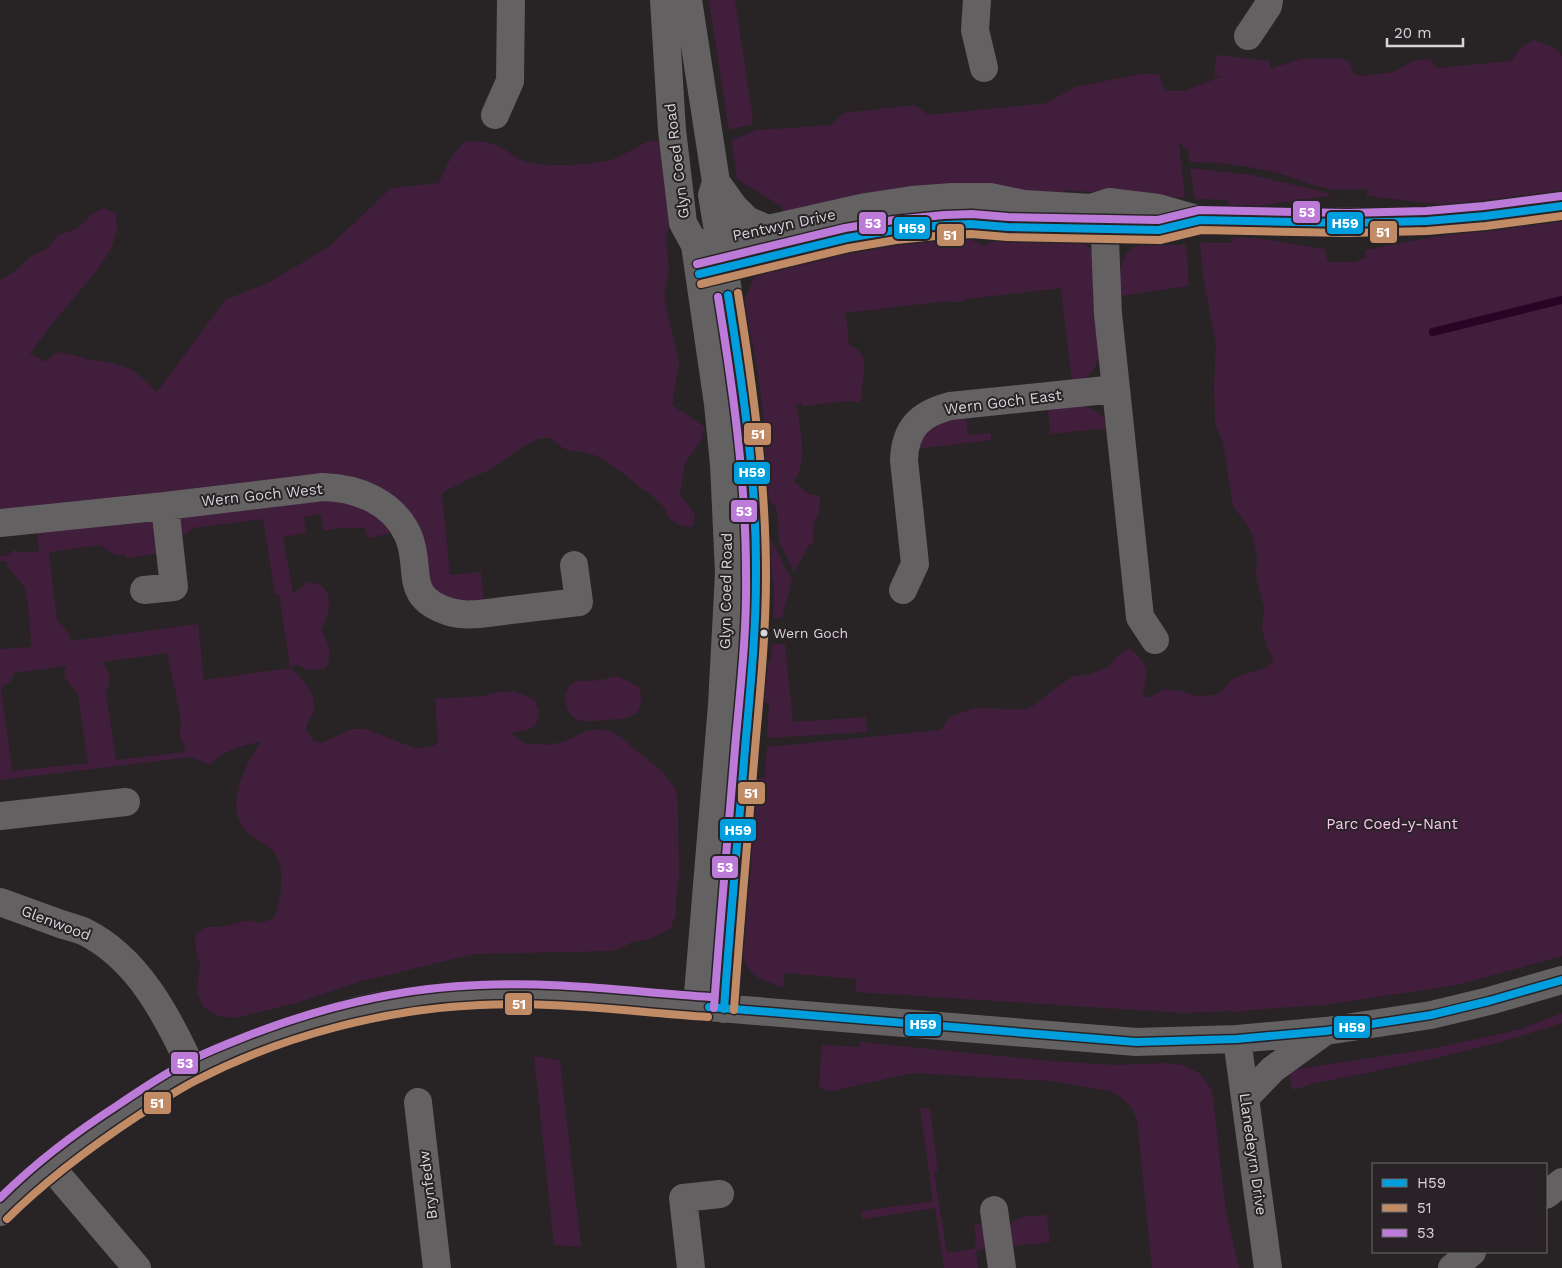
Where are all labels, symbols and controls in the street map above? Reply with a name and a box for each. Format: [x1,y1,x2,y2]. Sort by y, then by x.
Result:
scale bar [1387,15,1463,47]
text: 20 m [1394,24,1432,42]
street label: Glyn Coed Road [661,102,693,220]
line badge: 53 [1292,200,1321,224]
text: 53 [1299,204,1315,220]
street label: Pentwyn Drive [731,205,837,245]
line badge: 53 [858,211,887,235]
line badge: H59 [1326,211,1364,235]
text: 53 [865,215,881,231]
text: H59 [1331,215,1359,231]
line badge: H59 [893,216,931,240]
text: H59 [898,220,926,236]
line badge: 51 [1369,220,1398,244]
line badge: 51 [936,223,965,247]
text: 51 [1376,224,1390,240]
text: 51 [943,227,957,243]
street label: Wern Goch East [943,386,1063,418]
line badge: 51 [743,422,772,446]
text: 51 [751,426,765,442]
line badge: H59 [733,461,771,485]
text: H59 [738,464,766,480]
street label: Wern Goch West [200,480,324,510]
line badge: 53 [730,499,758,523]
text: 53 [736,503,752,519]
street label: Glyn Coed Road [716,533,736,649]
place label: Wern Goch [773,625,848,641]
marker: Wern Goch [759,628,769,638]
line badge: 51 [737,781,766,805]
text: 51 [744,785,758,801]
park label: Parc Coed-y-Nant [1326,815,1458,833]
line badge: H59 [719,818,757,842]
text: H59 [724,822,752,838]
line badge: 53 [711,855,739,879]
text: 53 [717,859,733,875]
street label: Glenwood [19,902,93,944]
line badge: 51 [504,992,533,1016]
text: 51 [512,996,526,1012]
line badge: H59 [904,1013,942,1037]
line badge: H59 [1333,1015,1371,1039]
text: H59 [909,1016,937,1032]
text: H59 [1338,1019,1366,1035]
line badge: 53 [170,1051,199,1075]
text: 53 [177,1055,193,1071]
line badge: 51 [143,1091,172,1115]
street label: Llanedeyrn Drive [1236,1092,1270,1216]
text: 51 [150,1095,164,1111]
street label: Brynfedw [415,1149,441,1220]
legend [1372,1163,1547,1253]
text: H59 [1417,1174,1446,1192]
text: 51 [1417,1199,1432,1217]
text: 53 [1417,1224,1434,1242]

